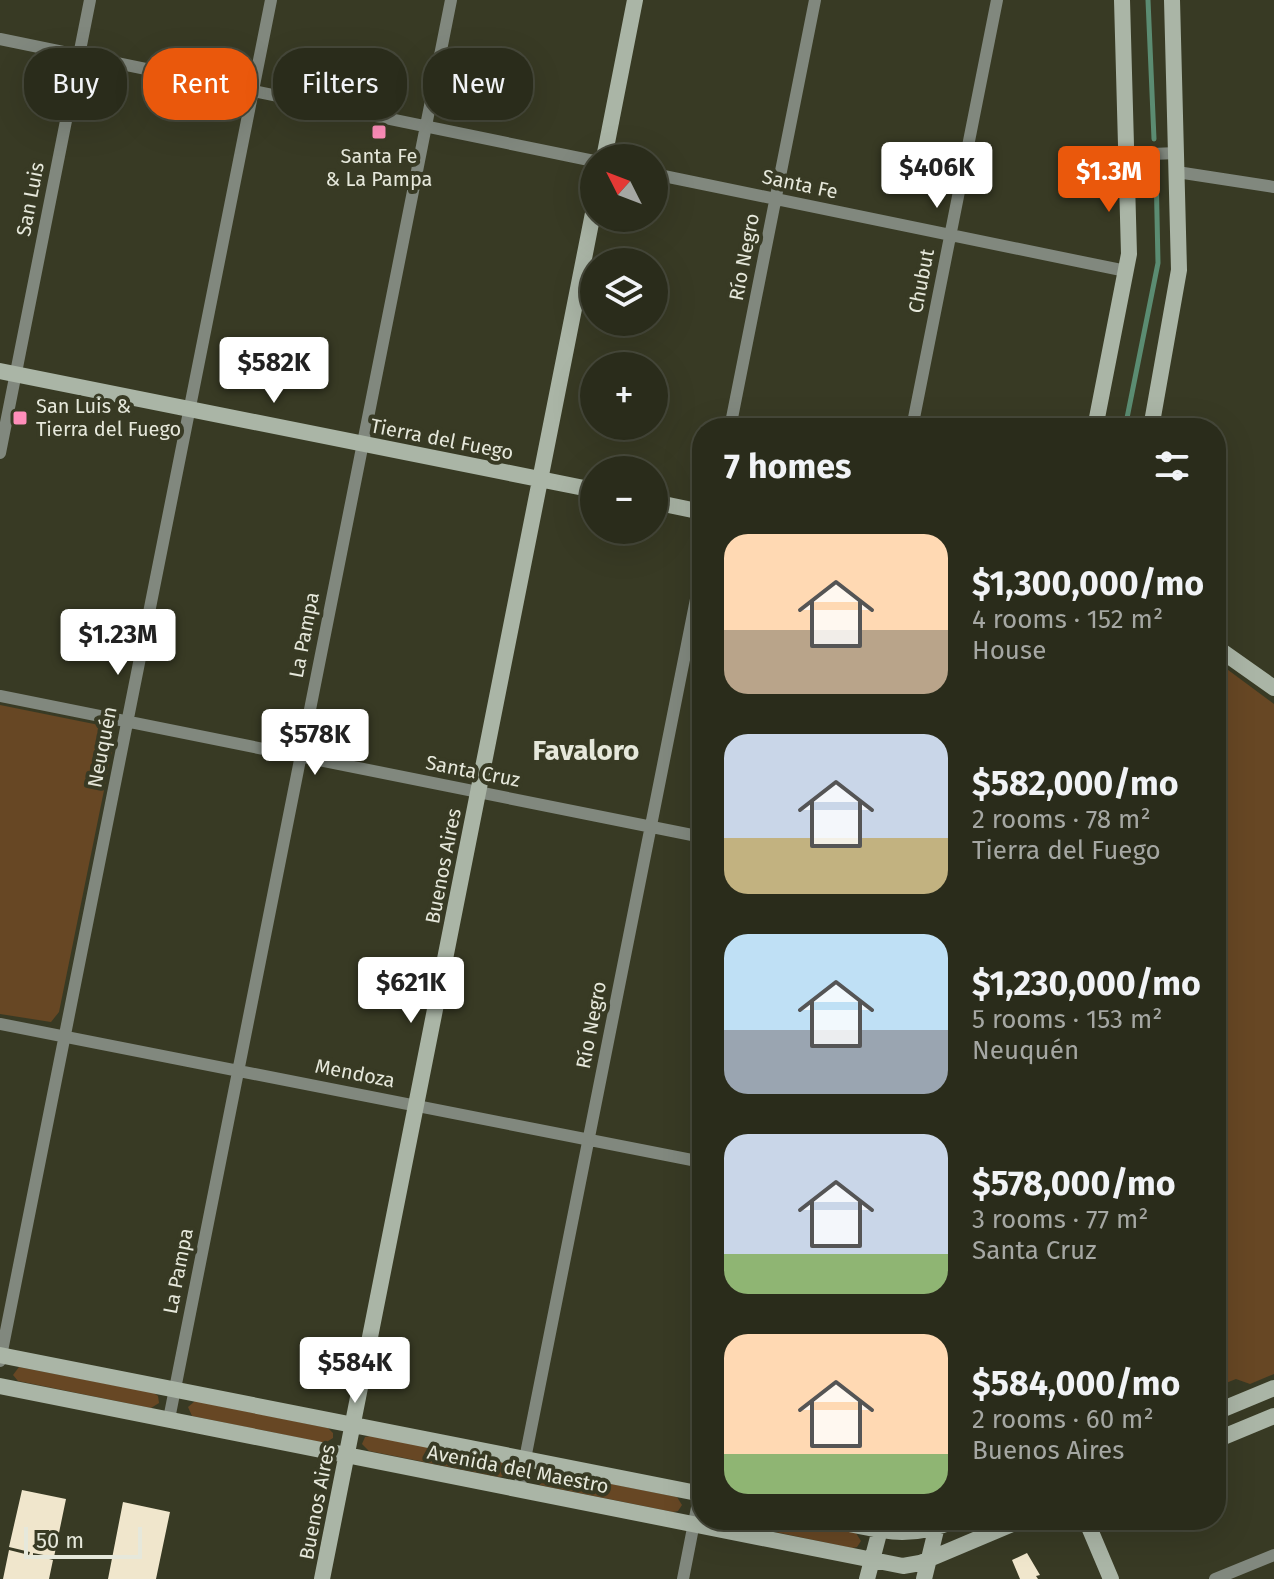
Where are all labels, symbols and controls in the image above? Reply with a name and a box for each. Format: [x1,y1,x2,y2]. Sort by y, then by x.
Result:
chip: Buy [24,48,127,120]
chip: Rent [143,48,257,120]
chip: Filters [273,48,407,120]
chip: New [423,48,533,120]
marker: Santa Fe & La Pampa [370,123,388,141]
pin: $406K [881,142,993,210]
place label: Santa Fe & La Pampa [326,144,432,191]
north arrow [580,144,668,232]
map controls [580,144,668,544]
pin: $1.3M [1053,146,1165,214]
text: $406K [899,152,975,183]
text: $1.3M [1076,156,1142,187]
street label: San Luis [11,160,49,238]
street label: Santa Fe [760,164,840,204]
street label: Río Negro [724,211,764,303]
street label: Chubut [903,246,939,315]
button: layers [580,248,668,336]
pin: $582K [218,337,330,405]
text: $582K [238,347,310,378]
button: + [580,352,668,440]
place label: San Luis & Tierra del Fuego [36,394,181,441]
marker: San Luis & Tierra del Fuego [11,409,29,427]
street label: Tierra del Fuego [368,413,516,465]
icon: filters [1150,444,1194,488]
text: 7 homes [724,446,851,487]
button: − [580,456,668,544]
text: $1,300,000/mo [972,563,1204,604]
icon: home [788,566,884,662]
street label: La Pampa [284,590,324,680]
text: 4 rooms · 152 m² [972,604,1163,635]
pin: $1.23M [53,609,183,677]
text: $1.23M [79,619,157,650]
text: House [972,635,1046,666]
street label: Neuquén [82,704,122,790]
pin: $578K [259,709,371,777]
text: $578K [280,719,350,750]
district label: Favaloro [533,734,639,767]
street label: Santa Cruz [424,750,523,792]
text: $582,000/mo [972,763,1178,804]
icon: home [788,766,884,862]
text: 2 rooms · 78 m² [972,804,1151,835]
street label: Buenos Aires [420,806,466,926]
text: Tierra del Fuego [972,835,1161,866]
pin: $621K [355,957,467,1025]
text: $1,230,000/mo [972,963,1201,1004]
icon: home [788,966,884,1062]
text: $621K [376,967,446,998]
street label: Río Negro [571,979,611,1071]
text: 5 rooms · 153 m² [972,1004,1163,1035]
text: Neuquén [972,1035,1079,1066]
street label: Mendoza [313,1053,397,1093]
text: $578,000/mo [972,1163,1176,1204]
icon: home [788,1166,884,1262]
text: 3 rooms · 77 m² [972,1204,1148,1235]
street label: La Pampa [158,1226,198,1316]
text: Santa Cruz [972,1235,1097,1266]
pin: $584K [299,1337,411,1405]
text: $584K [318,1347,392,1378]
text: $584,000/mo [972,1363,1180,1404]
icon: home [788,1366,884,1462]
text: 2 rooms · 60 m² [972,1404,1154,1435]
text: Buenos Aires [972,1435,1124,1466]
street label: Avenida del Maestro [425,1440,611,1498]
street label: Buenos Aires [294,1442,340,1562]
scale bar [24,1523,142,1559]
text: 50 m [36,1527,84,1554]

